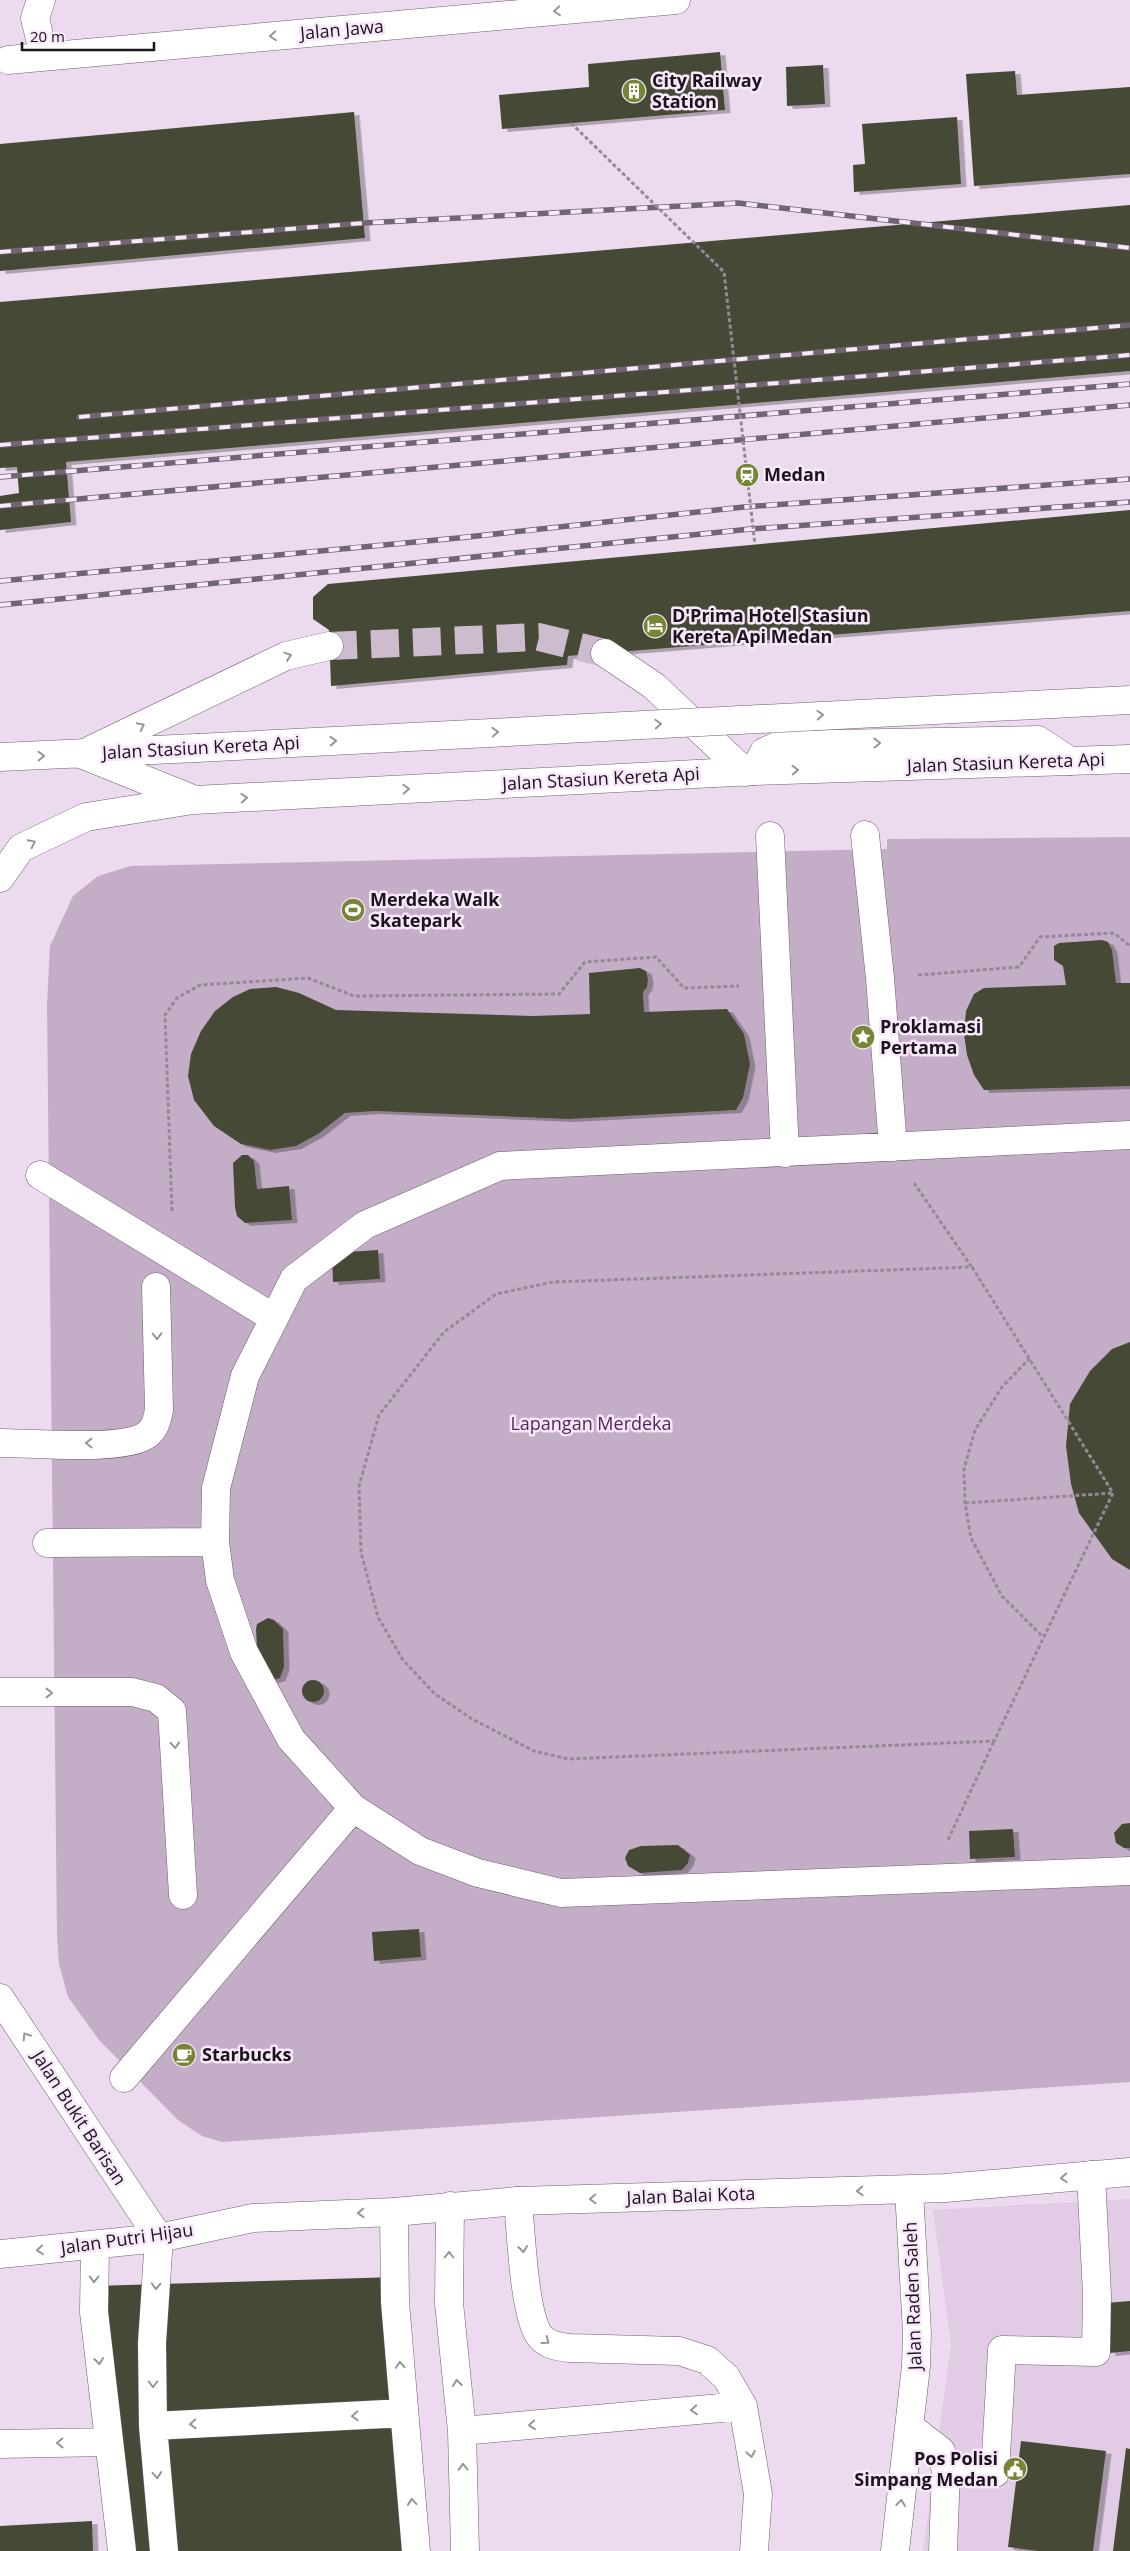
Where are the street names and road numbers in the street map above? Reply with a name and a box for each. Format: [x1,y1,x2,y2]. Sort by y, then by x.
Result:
street label: Jalan Jawa [297,13,385,45]
street label: Jalan Stasiun Kereta Api [100,730,300,764]
street label: Jalan Stasiun Kereta Api [905,747,1105,778]
street label: Jalan Stasiun Kereta Api [500,761,700,795]
street label: Jalan Bukit Barisan [26,2044,132,2189]
street label: Jalan Balai Kota [624,2181,756,2209]
street label: Jalan Putri Hijau [57,2217,195,2259]
street label: Jalan Raden Saleh [897,2221,927,2373]

